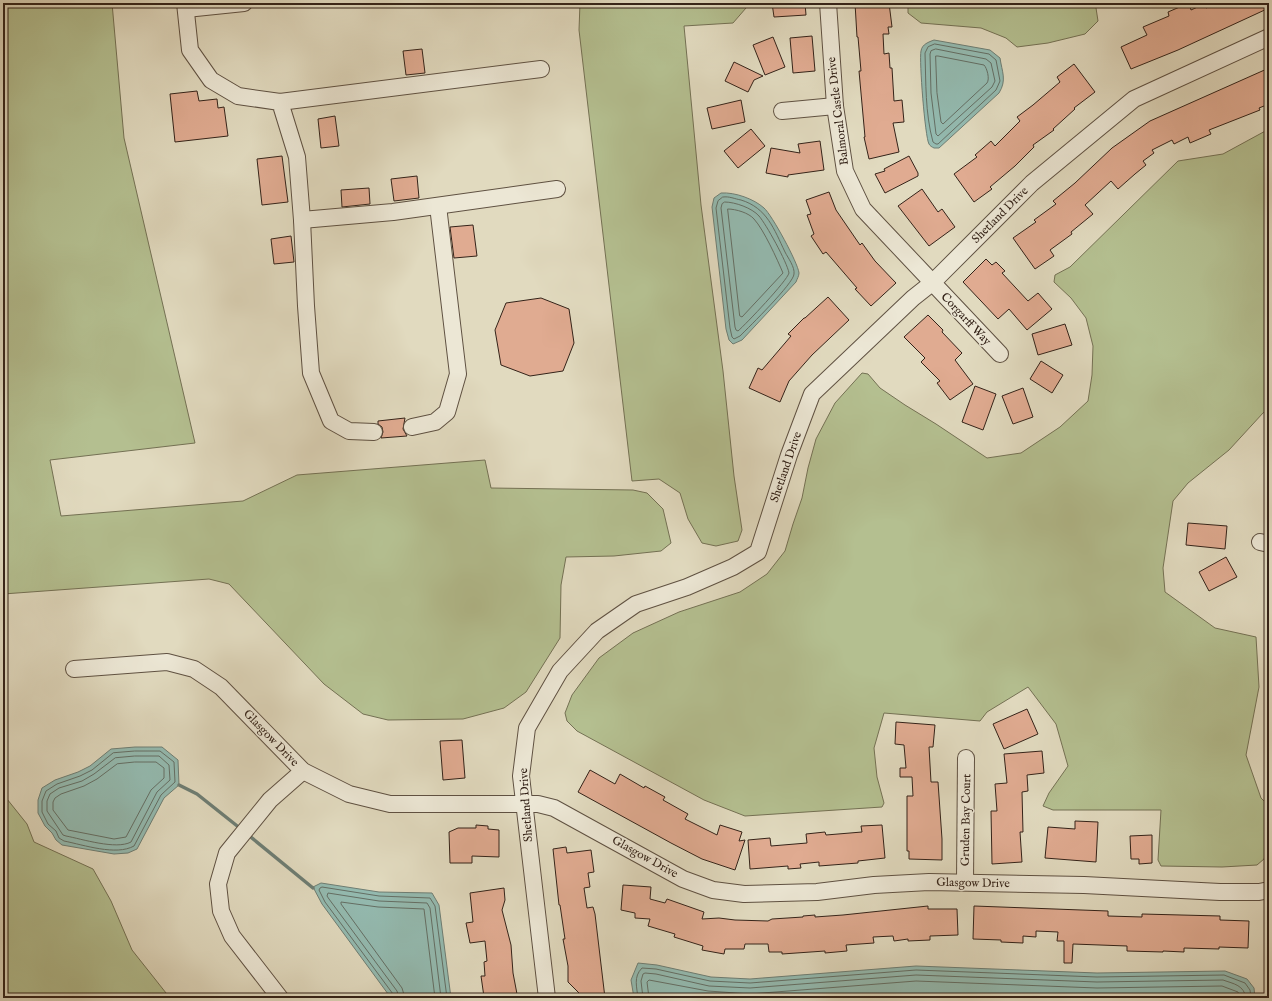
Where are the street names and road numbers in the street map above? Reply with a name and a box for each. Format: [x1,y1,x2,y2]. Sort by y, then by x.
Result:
street label: Balmoral Castle Drive [824,56,852,166]
street label: Shetland Drive [969,183,1032,246]
street label: Corgarff Way [938,289,994,349]
street label: Shetland Drive [767,429,805,504]
street label: Glasgow Drive [240,706,302,770]
street label: Shetland Drive [516,767,536,842]
street label: Gruden Bay Court [958,774,974,866]
street label: Glasgow Drive [609,833,681,882]
street label: Glasgow Drive [936,875,1010,891]

